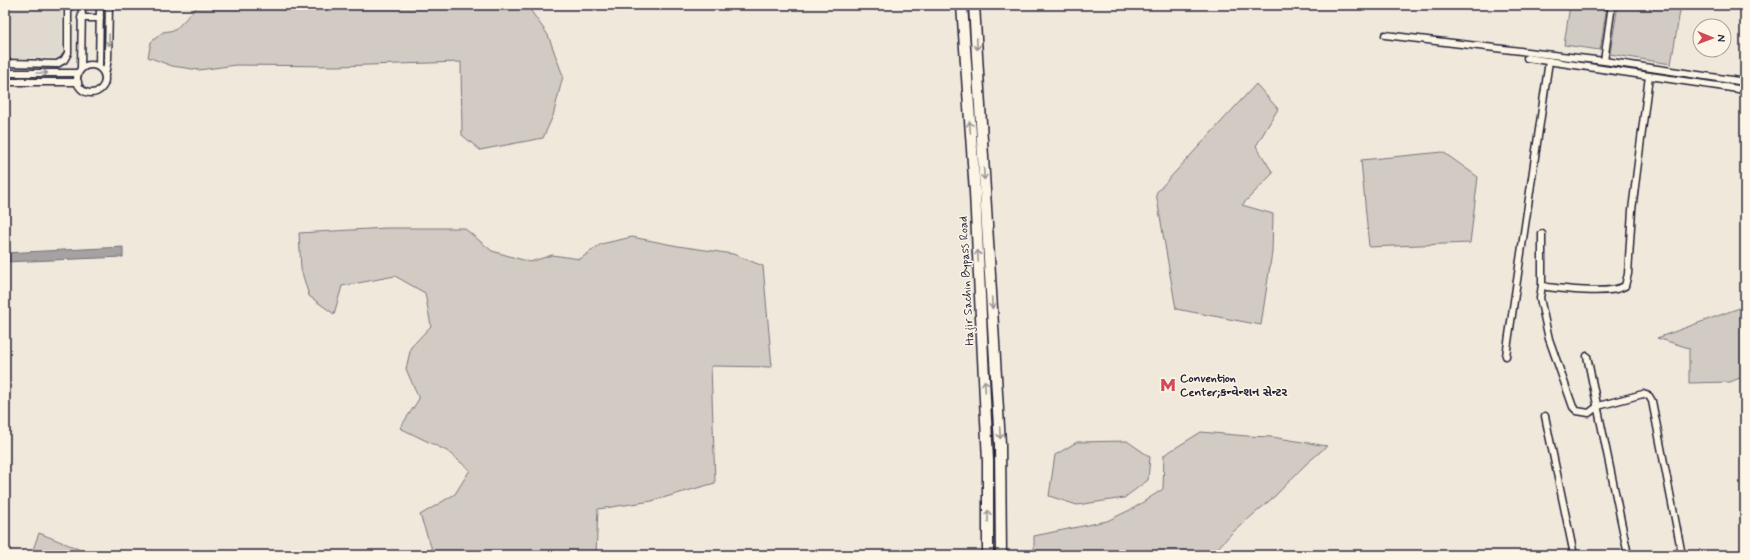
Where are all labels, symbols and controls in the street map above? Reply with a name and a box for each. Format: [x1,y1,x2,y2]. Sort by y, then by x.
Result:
north arrow [1692,18,1732,58]
one-way arrow [105,33,113,46]
text: N [1714,34,1728,42]
one-way arrow [973,37,980,50]
one-way arrow [35,69,48,77]
one-way arrow [967,120,974,133]
one-way arrow [981,167,988,180]
street label: Hajir Sachin Bypass Road [956,216,978,346]
one-way arrow [974,250,982,263]
one-way arrow [988,296,996,309]
place label: Convention Center;કન્વેન્શન સેન્ટર [1180,371,1287,401]
metro station icon: Convention Center;કન્વેન્શન સેન્ટર [1159,376,1177,394]
one-way arrow [981,380,988,393]
one-way arrow [996,426,1003,439]
one-way arrow [984,510,992,523]

